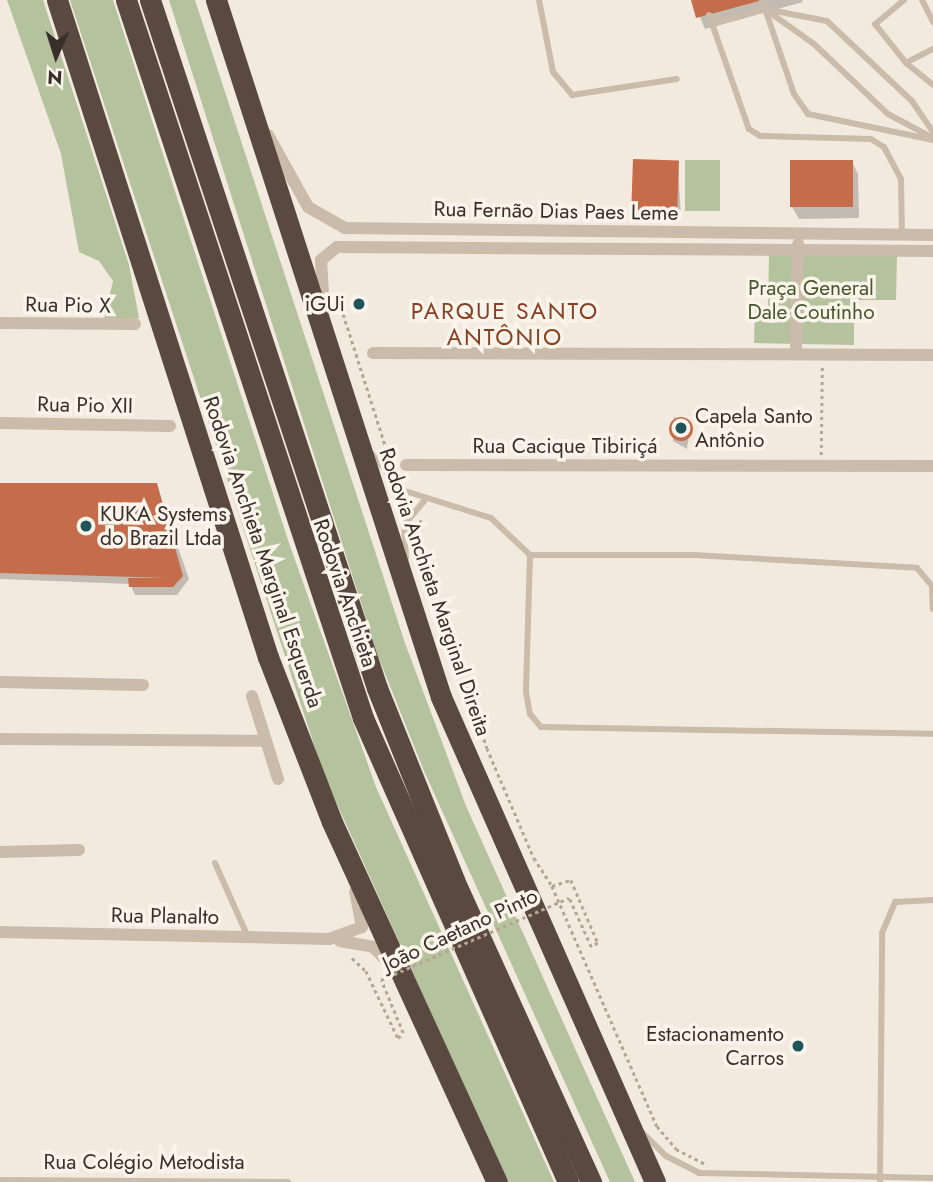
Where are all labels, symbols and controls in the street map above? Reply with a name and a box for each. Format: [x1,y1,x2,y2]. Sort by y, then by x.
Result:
north arrow [21,21,91,91]
text: N [47,64,63,91]
street label: Rua Fernão Dias Paes Leme [433,196,679,226]
park label: Praça General Dale Coutinho [747,275,875,325]
place label: iGUi [305,291,345,317]
street label: Rua Pio X [25,292,111,318]
marker: iGUi [351,296,367,312]
district label: PARQUE SANTO ANTÔNIO [412,297,598,351]
street label: Rua Pio XII [37,392,133,418]
street label: Rodovia Anchieta Marginal Esquerda [198,393,328,711]
place label: Capela Santo Antônio [695,403,813,453]
marker: Capela Santo Antônio [673,420,689,436]
street label: Rua Cacique Tibiriçá [473,433,657,459]
street label: Rodovia Anchieta Marginal Direita [374,445,496,739]
place label: KUKA Systems do Brazil Ltda [100,501,227,551]
street label: Rodovia Anchieta [308,516,382,670]
marker: KUKA Systems do Brazil Ltda [78,518,94,534]
street label: João Caetano Pinto [378,883,542,977]
street label: Rua Planalto [111,902,219,930]
place label: Estacionamento Carros [646,1021,784,1071]
marker: Estacionamento Carros [790,1038,806,1054]
street label: Rua Colégio Metodista [43,1149,245,1175]

